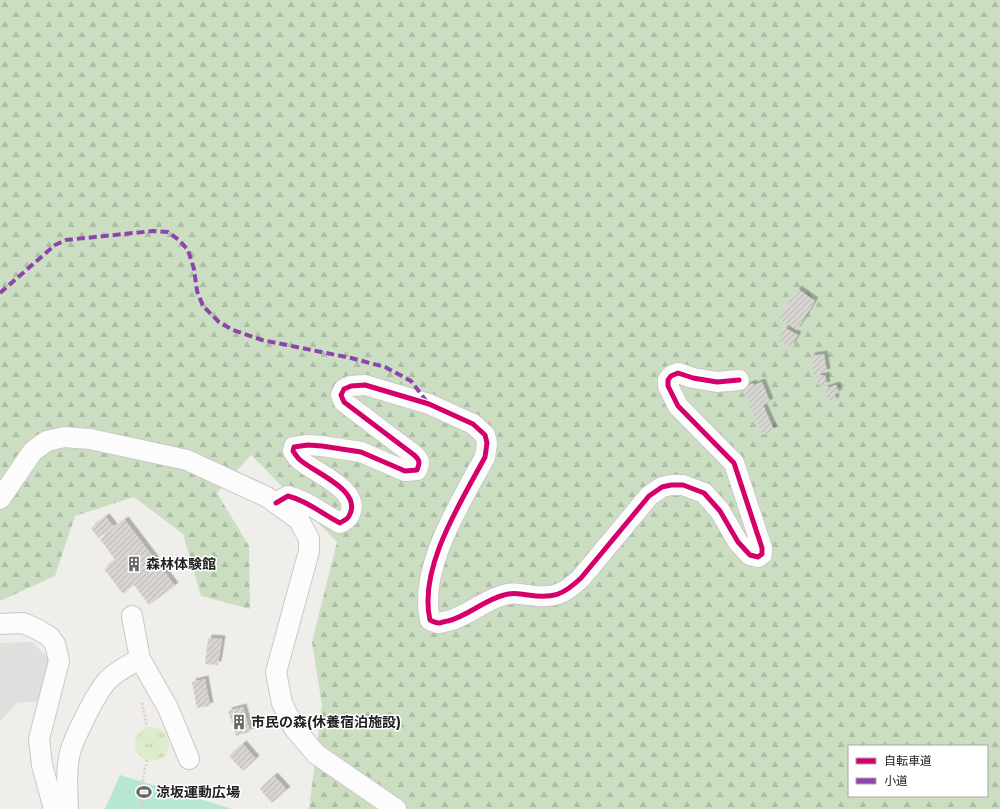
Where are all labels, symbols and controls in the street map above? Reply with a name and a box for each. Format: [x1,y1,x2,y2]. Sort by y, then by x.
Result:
building icon: 森林体験館 [125,555,143,573]
place label: 森林体験館 [146,555,216,573]
building icon: 市民の森(休養宿泊施設) [230,713,248,731]
place label: 市民の森(休養宿泊施設) [251,713,401,731]
legend [848,745,988,797]
text: 自転車道 [884,753,932,768]
text: 小道 [884,773,908,788]
sports icon: 涼坂運動広場 [135,783,153,801]
place label: 涼坂運動広場 [156,783,240,801]

